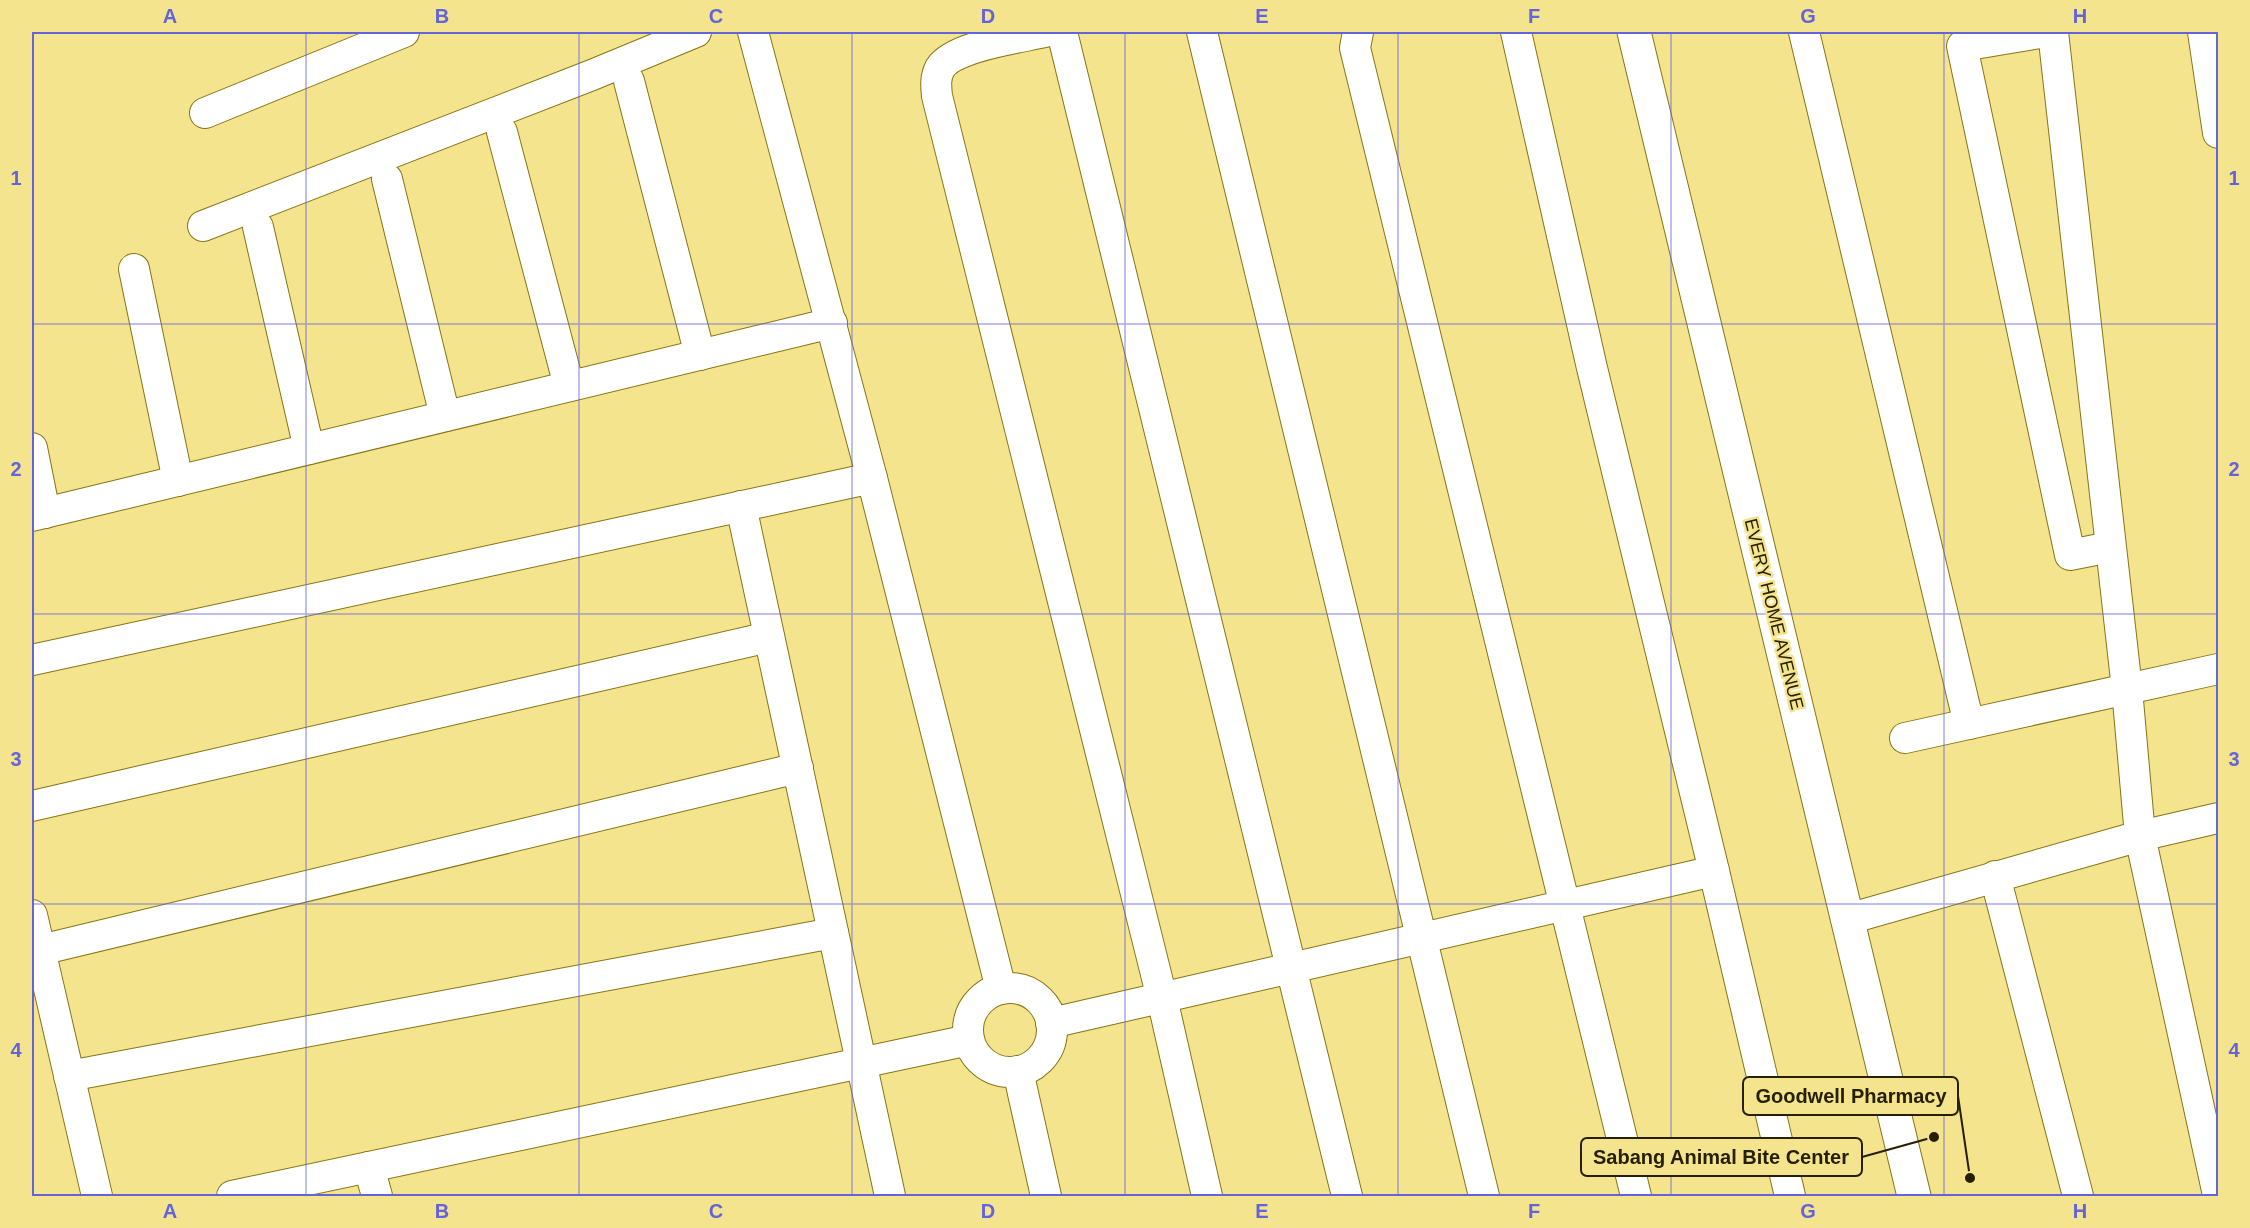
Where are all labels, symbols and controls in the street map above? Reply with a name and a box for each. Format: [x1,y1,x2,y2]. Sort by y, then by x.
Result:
text: A [163,5,177,27]
text: B [435,5,449,27]
text: C [709,5,723,27]
text: D [981,5,995,27]
text: E [1255,5,1269,27]
text: F [1528,5,1540,27]
text: G [1800,5,1816,27]
text: H [2073,5,2087,27]
text: 1 [10,167,22,189]
text: 1 [2228,167,2240,189]
text: 2 [10,458,22,480]
text: 2 [2228,458,2240,480]
street label: EVERY HOME AVENUE [1741,516,1807,712]
text: 3 [10,748,22,770]
text: 3 [2228,748,2240,770]
text: 4 [10,1039,22,1061]
text: 4 [2228,1039,2240,1061]
callout: Goodwell Pharmacy [1743,1077,1958,1115]
text: Goodwell Pharmacy [1755,1085,1947,1107]
callout: Sabang Animal Bite Center [1581,1138,1862,1176]
text: Sabang Animal Bite Center [1593,1146,1849,1168]
text: A [163,1200,177,1222]
text: B [435,1200,449,1222]
text: C [709,1200,723,1222]
text: D [981,1200,995,1222]
text: E [1255,1200,1269,1222]
text: F [1528,1200,1540,1222]
text: G [1800,1200,1816,1222]
text: H [2073,1200,2087,1222]

